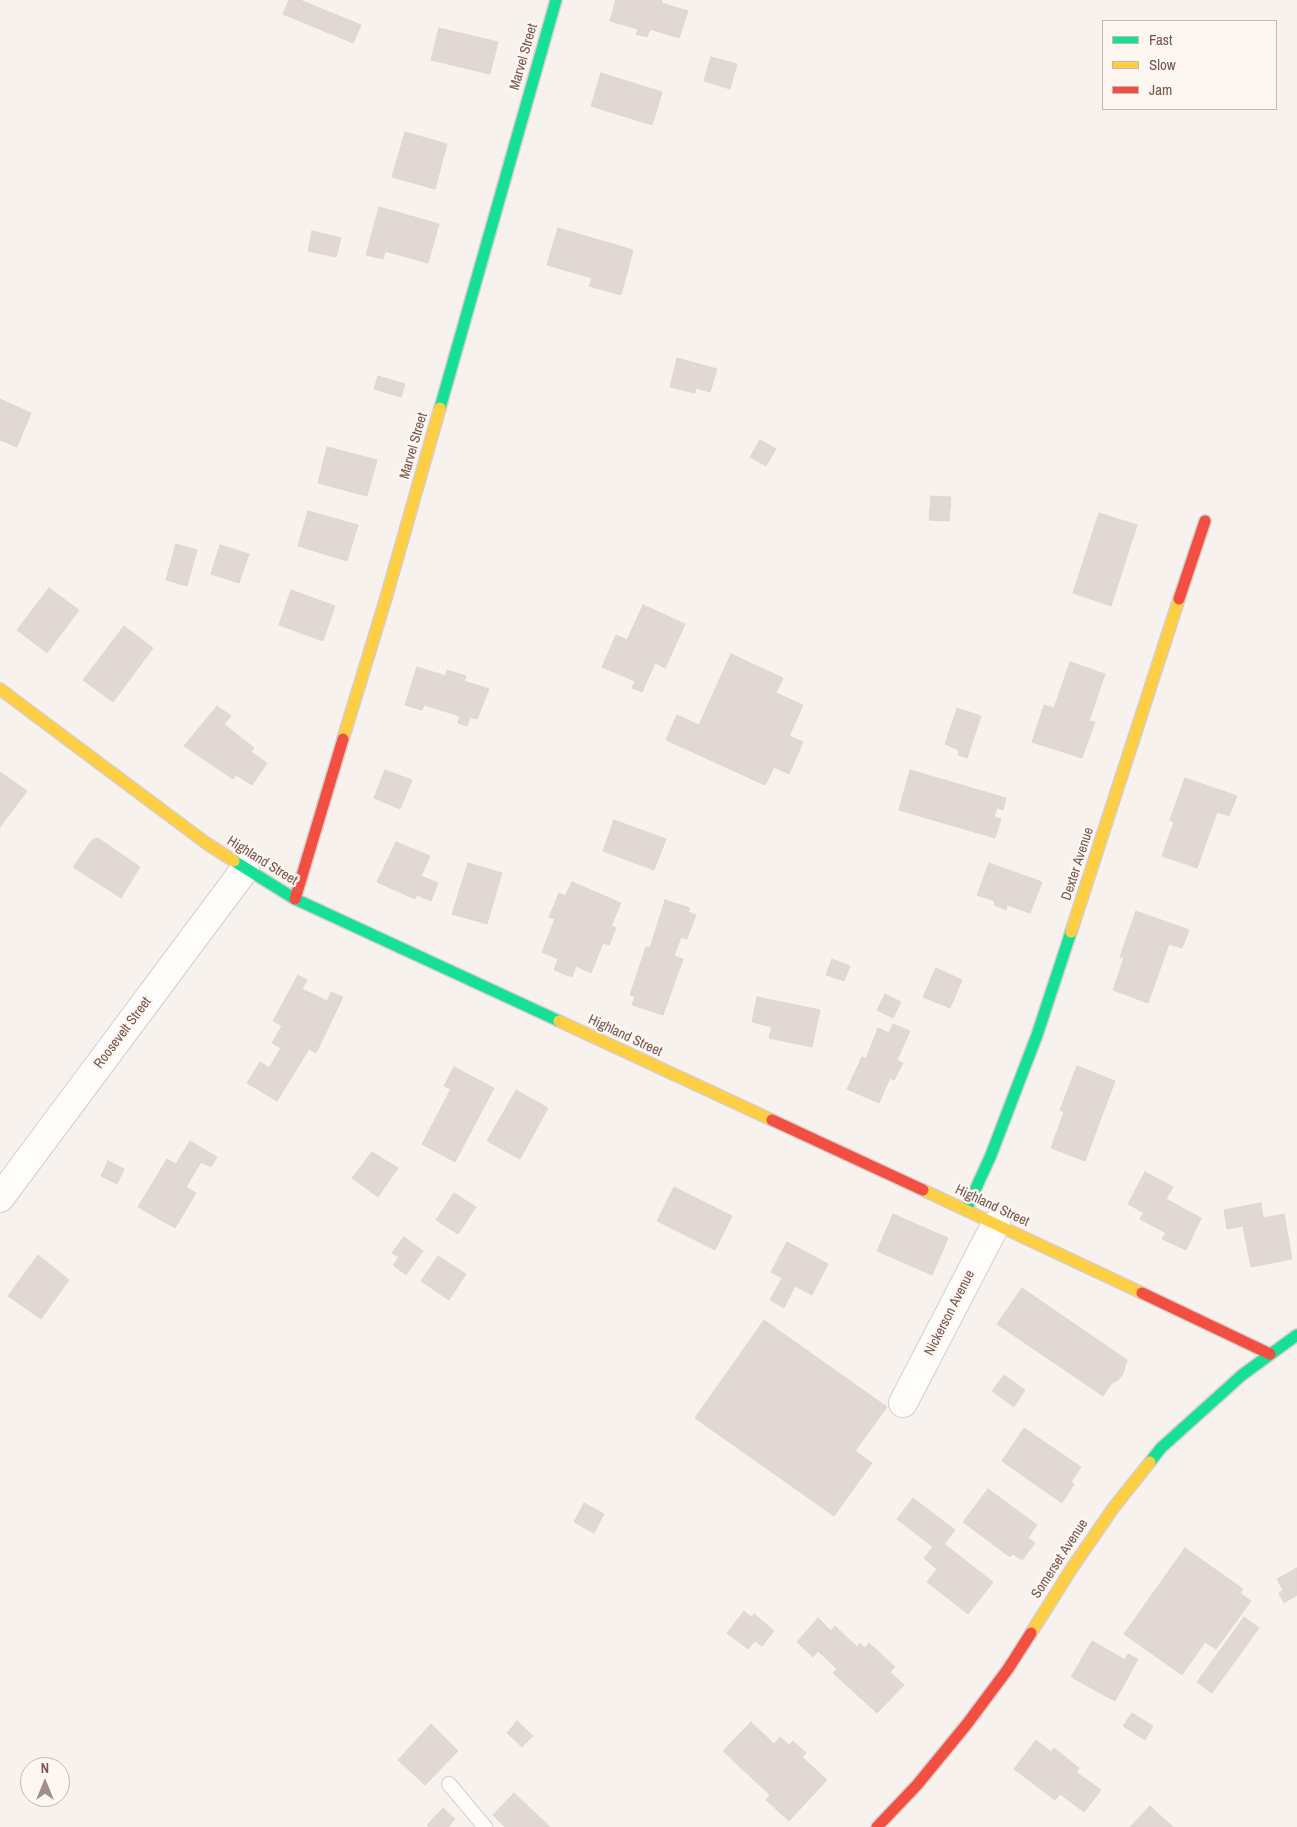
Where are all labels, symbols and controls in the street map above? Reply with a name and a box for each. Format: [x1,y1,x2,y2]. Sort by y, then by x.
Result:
legend [1102,20,1277,110]
street label: Marvel Street [507,22,541,92]
text: Fast [1149,29,1172,50]
text: Slow [1149,54,1176,75]
text: Jam [1149,79,1172,100]
street label: Marvel Street [397,411,431,481]
street label: Dexter Avenue [1058,825,1098,903]
street label: Highland Street [224,833,300,889]
street label: Roosevelt Street [91,994,155,1072]
street label: Highland Street [585,1012,665,1060]
street label: Highland Street [952,1182,1032,1230]
street label: Nickerson Avenue [921,1267,979,1359]
street label: Somerset Avenue [1028,1516,1092,1602]
north arrow [20,1757,70,1807]
text: N [41,1759,49,1777]

